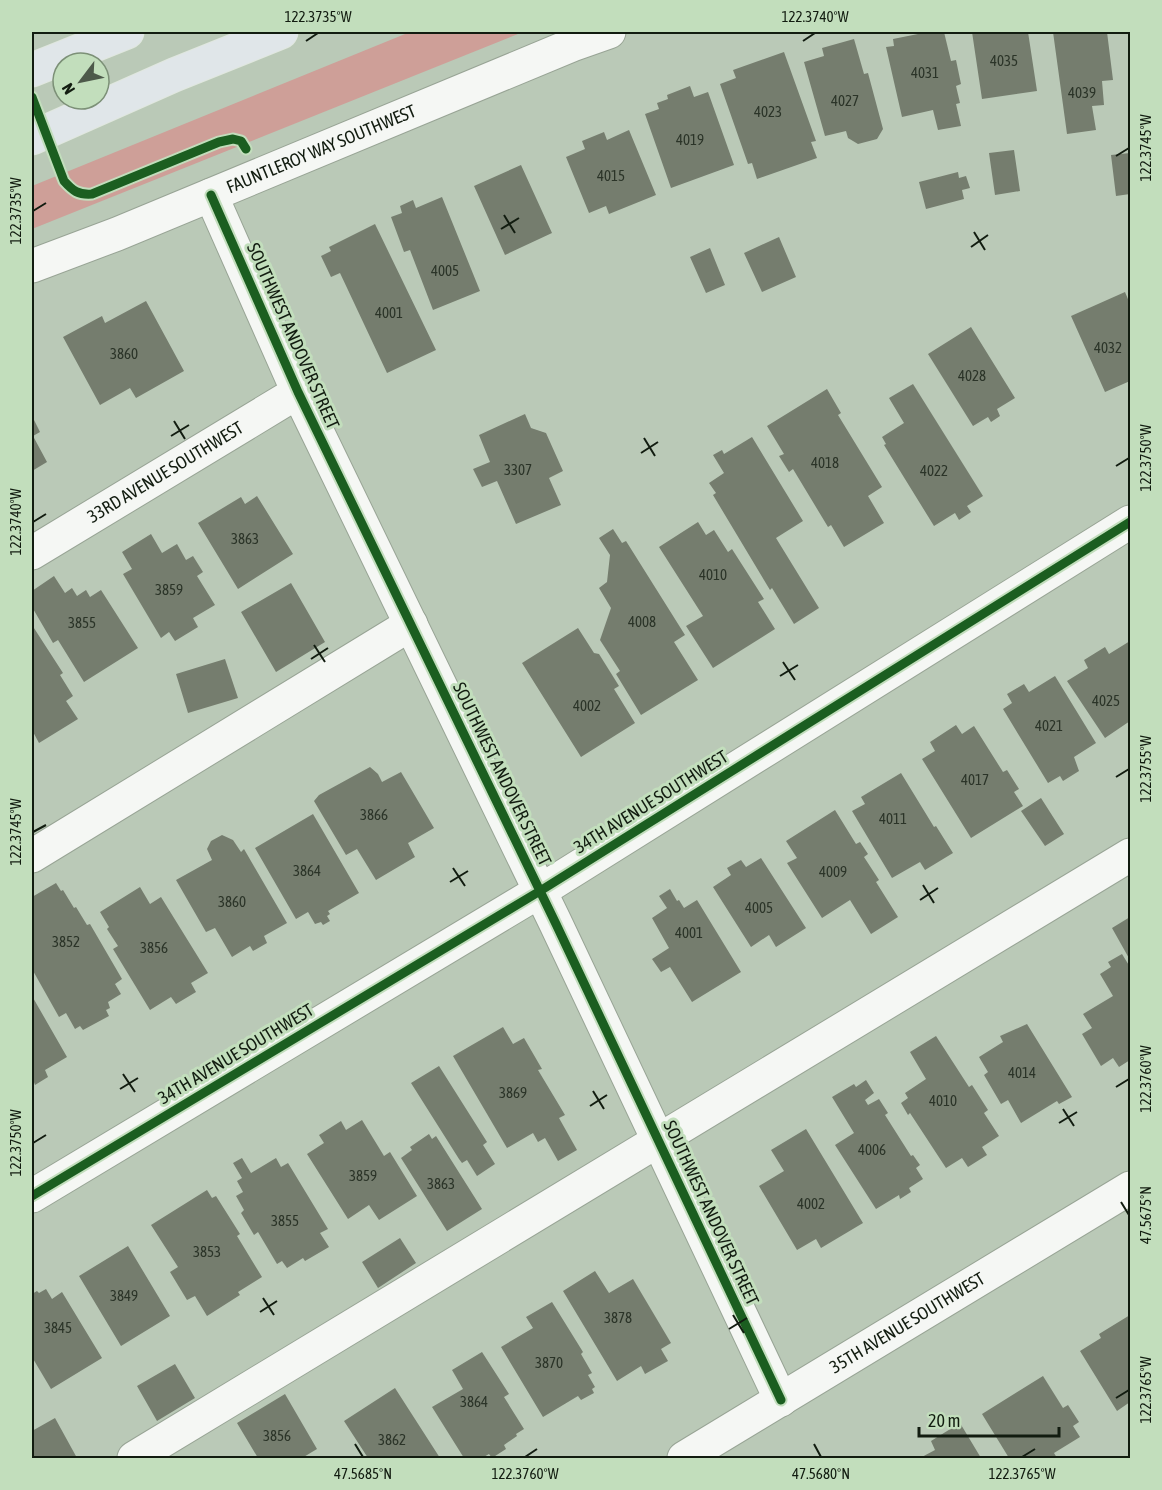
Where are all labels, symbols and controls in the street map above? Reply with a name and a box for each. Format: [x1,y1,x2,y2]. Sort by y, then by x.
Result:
text: 122.3735°W [284,8,352,25]
text: 122.3740°W [781,8,849,25]
north arrow [51,51,111,111]
house number: 4035 [990,52,1018,69]
house number: 4031 [911,64,939,81]
text: N [58,80,78,98]
house number: 4039 [1068,84,1096,101]
house number: 4027 [831,92,859,109]
street label: FAUNTLEROY WAY SOUTHWEST [223,100,419,197]
house number: 4023 [754,103,782,120]
text: 122.3745°W [1137,114,1154,182]
house number: 4019 [676,131,704,148]
house number: 4015 [597,167,625,184]
text: 122.3735°W [7,177,24,245]
street label: SOUTHWEST ANDOVER STREET [243,240,344,432]
house number: 4005 [431,262,459,279]
house number: 4001 [375,304,403,321]
house number: 4032 [1094,339,1122,356]
house number: 3860 [110,345,138,362]
house number: 4028 [958,367,986,384]
street label: 33RD AVENUE SOUTHWEST [84,417,247,527]
text: 122.3750°W [1137,424,1154,492]
house number: 4018 [811,454,839,471]
house number: 3307 [504,461,532,478]
house number: 4022 [920,462,948,479]
text: 122.3740°W [7,488,24,556]
house number: 3863 [231,530,259,547]
house number: 4010 [699,566,727,583]
house number: 3859 [155,581,183,598]
house number: 4008 [628,613,656,630]
house number: 3855 [68,614,96,631]
street label: SOUTHWEST ANDOVER STREET [449,679,556,869]
house number: 4025 [1092,692,1120,709]
house number: 4002 [573,697,601,714]
house number: 4021 [1035,717,1063,734]
text: 122.3755°W [1137,735,1154,803]
street label: 34TH AVENUE SOUTHWEST [570,746,732,857]
house number: 4017 [961,771,989,788]
text: 122.3745°W [7,798,24,866]
house number: 3866 [360,806,388,823]
house number: 4011 [879,810,907,827]
house number: 3864 [293,862,321,879]
house number: 4009 [819,863,847,880]
house number: 3860 [218,893,246,910]
house number: 4005 [745,899,773,916]
house number: 4001 [675,924,703,941]
house number: 3852 [52,933,80,950]
house number: 3856 [140,939,168,956]
street label: 34TH AVENUE SOUTHWEST [154,999,317,1108]
text: 122.3760°W [1137,1045,1154,1113]
house number: 4014 [1008,1064,1036,1081]
house number: 3869 [499,1084,527,1101]
house number: 4010 [929,1092,957,1109]
text: 122.3750°W [7,1109,24,1177]
street label: SOUTHWEST ANDOVER STREET [659,1117,764,1308]
house number: 4006 [858,1141,886,1158]
house number: 3859 [349,1167,377,1184]
house number: 3863 [427,1175,455,1192]
text: 47.5675°N [1137,1186,1154,1244]
house number: 4002 [797,1195,825,1212]
house number: 3855 [271,1212,299,1229]
house number: 3853 [193,1243,221,1260]
street label: 35TH AVENUE SOUTHWEST [826,1267,988,1377]
house number: 3849 [110,1287,138,1304]
house number: 3878 [604,1309,632,1326]
house number: 3845 [44,1319,72,1336]
house number: 3870 [535,1354,563,1371]
text: 122.3765°W [1137,1356,1154,1424]
house number: 3864 [460,1393,488,1410]
scale bar [919,1400,1058,1438]
text: 20 m [928,1410,960,1431]
house number: 3856 [263,1427,291,1444]
house number: 3862 [378,1431,406,1448]
text: 47.5685°N [334,1465,392,1482]
text: 122.3760°W [491,1465,559,1482]
text: 47.5680°N [792,1465,850,1482]
text: 122.3765°W [988,1465,1056,1482]

